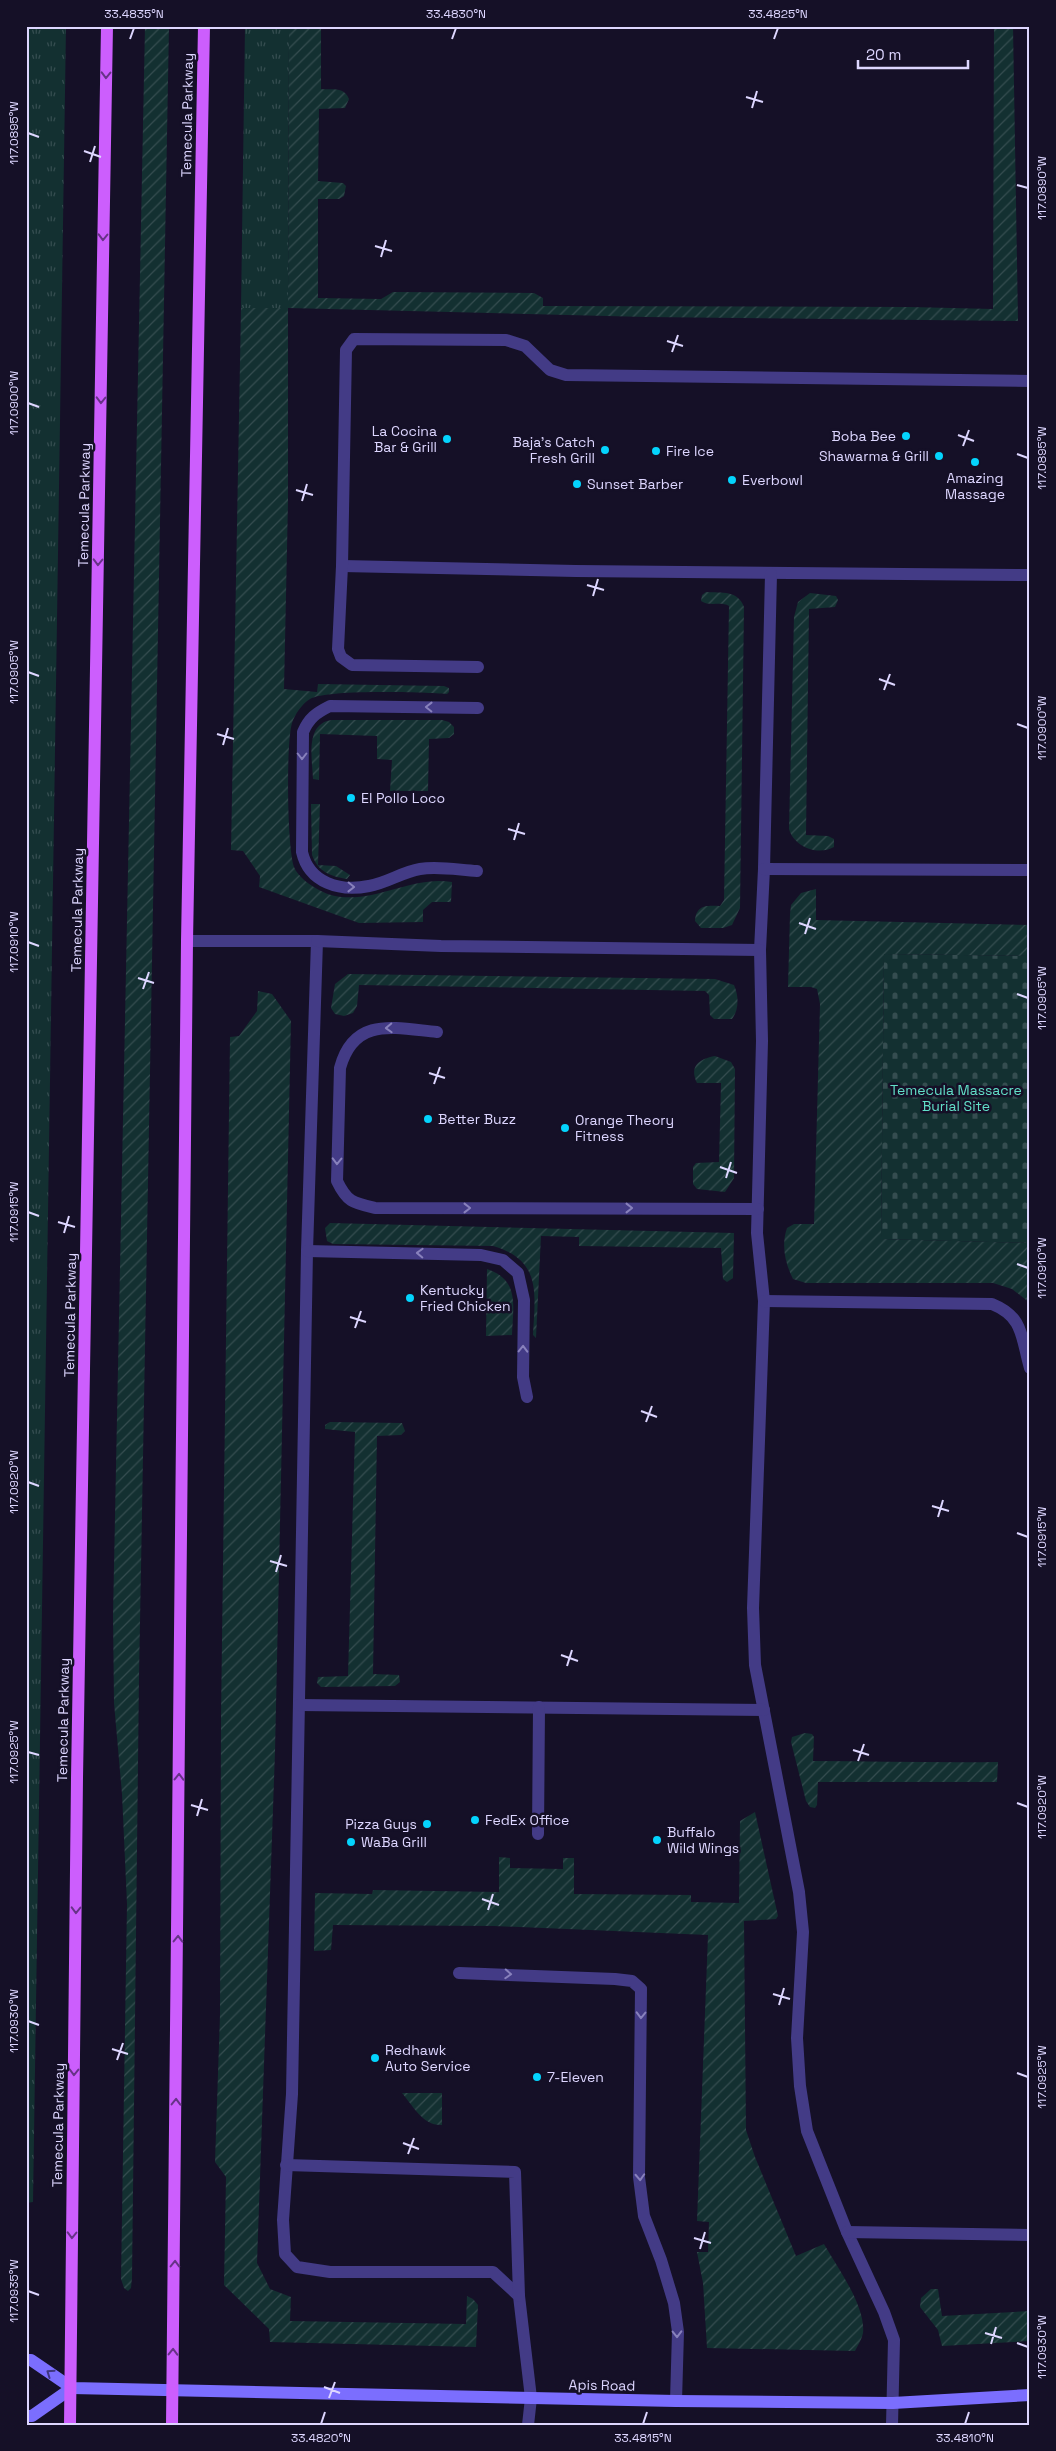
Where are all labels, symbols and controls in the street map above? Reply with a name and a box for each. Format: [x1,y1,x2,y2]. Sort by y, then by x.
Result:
text: 33.4835°N [104,6,164,22]
text: 33.4830°N [426,6,486,22]
text: 33.4825°N [748,6,808,22]
scale bar [858,38,968,70]
text: 20 m [866,45,901,64]
street label: Temecula Parkway [177,53,197,177]
one-way arrow [101,72,111,79]
text: 117.0895°W [6,101,22,165]
text: 117.0890°W [1034,155,1050,220]
one-way arrow [98,234,108,242]
text: 117.0900°W [6,370,22,435]
one-way arrow [96,396,106,404]
place label: La Cocina Bar & Grill [372,422,437,456]
text: 117.0895°W [1034,426,1050,490]
place label: Boba Bee [832,427,896,445]
marker: Boba Bee [900,430,912,442]
marker: La Cocina Bar & Grill [441,433,453,445]
place label: Baja’s Catch Fresh Grill [512,433,595,467]
place label: Fire Ice [666,442,714,460]
street label: Temecula Parkway [74,443,94,567]
marker: Baja’s Catch Fresh Grill [599,444,611,456]
marker: Fire Ice [650,445,662,457]
place label: Shawarma & Grill [819,447,929,465]
marker: Shawarma & Grill [933,450,945,462]
marker: Amazing Massage [969,456,981,468]
place label: Amazing Massage [945,469,1005,503]
place label: Everbowl [742,471,803,489]
marker: Everbowl [726,474,738,486]
place label: Sunset Barber [587,475,683,493]
marker: Sunset Barber [571,478,583,490]
one-way arrow [93,559,103,567]
text: 117.0905°W [6,640,22,704]
text: 117.0900°W [1034,695,1050,760]
one-way arrow [425,702,433,713]
one-way arrow [297,752,308,760]
place label: El Pollo Loco [361,789,445,807]
marker: El Pollo Loco [345,792,357,804]
street label: Temecula Parkway [67,848,87,972]
one-way arrow [347,882,355,892]
text: 117.0910°W [6,911,22,973]
text: 117.0905°W [1034,966,1050,1030]
one-way arrow [384,1023,392,1034]
park label: Temecula Massacre Burial Site [890,1081,1022,1115]
place label: Better Buzz [438,1110,516,1128]
place label: Orange Theory Fitness [575,1111,674,1145]
marker: Better Buzz [422,1113,434,1125]
marker: Orange Theory Fitness [559,1122,571,1134]
one-way arrow [332,1157,343,1165]
text: 117.0915°W [6,1181,22,1243]
one-way arrow [463,1203,471,1213]
one-way arrow [626,1203,633,1213]
text: 117.0910°W [1034,1237,1050,1299]
one-way arrow [415,1248,423,1258]
street label: Temecula Parkway [60,1253,80,1377]
place label: Kentucky Fried Chicken [420,1281,511,1315]
marker: Kentucky Fried Chicken [404,1292,416,1304]
one-way arrow [518,1344,529,1352]
text: 117.0920°W [6,1450,22,1514]
text: 117.0915°W [1034,1506,1050,1568]
street label: Temecula Parkway [53,1658,73,1782]
text: 117.0925°W [6,1720,22,1784]
one-way arrow [174,1772,184,1780]
text: 117.0920°W [1034,1775,1050,1839]
place label: FedEx Office [485,1811,569,1829]
marker: FedEx Office [469,1814,481,1826]
place label: Pizza Guys [345,1815,417,1833]
marker: Pizza Guys [421,1818,433,1830]
place label: Buffalo Wild Wings [667,1823,739,1857]
place label: WaBa Grill [361,1833,427,1851]
marker: Buffalo Wild Wings [651,1834,663,1846]
marker: WaBa Grill [345,1836,357,1848]
one-way arrow [71,1906,81,1914]
one-way arrow [173,1935,183,1942]
one-way arrow [504,1969,512,1980]
text: 117.0930°W [6,1989,22,2053]
one-way arrow [636,2012,646,2019]
place label: Redhawk Auto Service [385,2041,471,2075]
text: 117.0925°W [1034,2045,1050,2109]
marker: Redhawk Auto Service [369,2052,381,2064]
street label: Temecula Parkway [48,2063,68,2187]
place label: 7-Eleven [547,2068,604,2086]
one-way arrow [69,2069,79,2077]
marker: 7-Eleven [531,2071,543,2083]
one-way arrow [171,2097,181,2105]
one-way arrow [634,2174,645,2182]
one-way arrow [67,2232,77,2239]
text: 117.0935°W [6,2259,22,2323]
one-way arrow [169,2260,180,2268]
text: 117.0930°W [1034,2315,1050,2379]
one-way arrow [672,2331,683,2339]
one-way arrow [168,2348,178,2356]
one-way arrow [46,2370,55,2379]
street label: Apis Road [569,2375,635,2395]
text: 33.4820°N [291,2430,351,2446]
text: 33.4815°N [614,2430,672,2446]
text: 33.4810°N [936,2430,994,2446]

